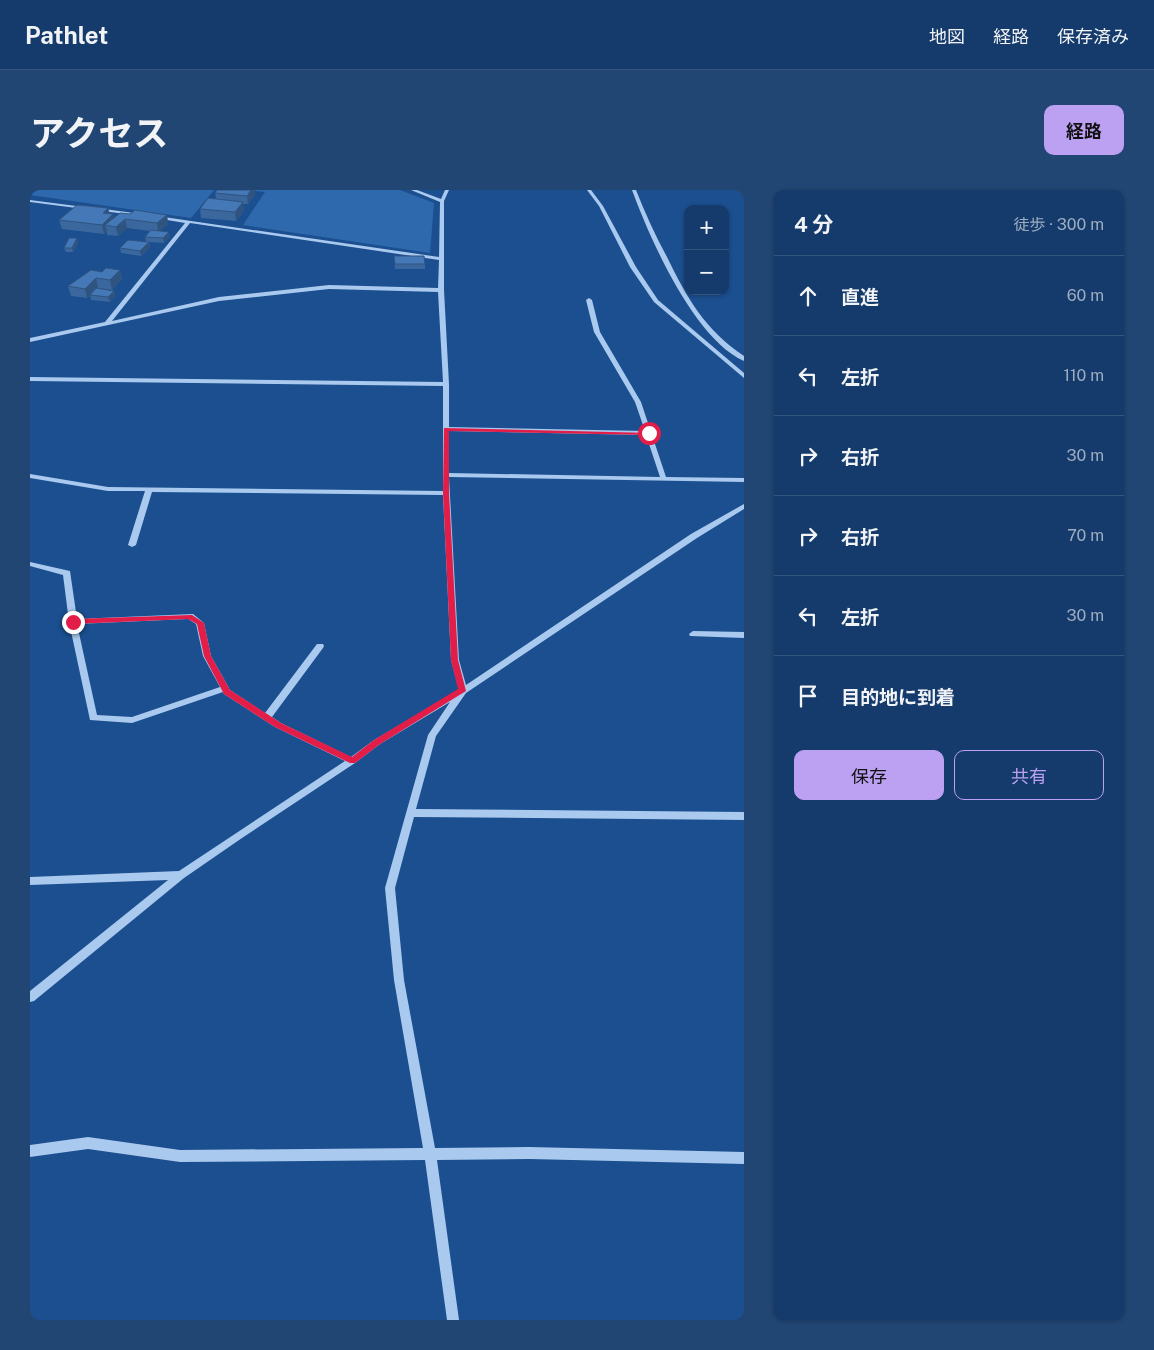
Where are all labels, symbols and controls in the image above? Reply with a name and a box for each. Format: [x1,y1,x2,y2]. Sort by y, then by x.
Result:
text: Pathlet [25,21,108,49]
text: 地図 [929,26,965,47]
text: 経路 [993,26,1029,47]
text: 保存済み [1057,26,1129,47]
button: 経路 [1044,105,1124,155]
text: アクセス [30,113,168,154]
map controls [684,205,729,295]
button: + [684,205,729,250]
text: 4 分 [794,212,834,237]
text: 徒歩 · 300 m [1013,215,1104,234]
button: − [684,250,729,295]
icon: ahead [794,282,822,310]
text: 直進 [841,286,879,308]
text: 60 m [1067,286,1104,305]
icon: left [794,362,822,390]
text: 左折 [841,366,879,388]
text: 110 m [1063,366,1104,385]
route start [638,422,661,445]
icon: right [794,442,822,470]
text: 右折 [841,446,879,468]
text: 30 m [1067,446,1104,465]
icon: right [794,522,822,550]
text: 右折 [841,526,879,548]
text: 70 m [1067,526,1104,545]
icon: left [794,602,822,630]
text: 左折 [841,606,879,628]
text: 30 m [1067,606,1104,625]
route end [62,611,85,634]
icon: arrive [794,682,822,710]
text: 目的地に到着 [841,686,955,708]
button: 保存 [794,750,944,800]
button: 共有 [954,750,1104,800]

